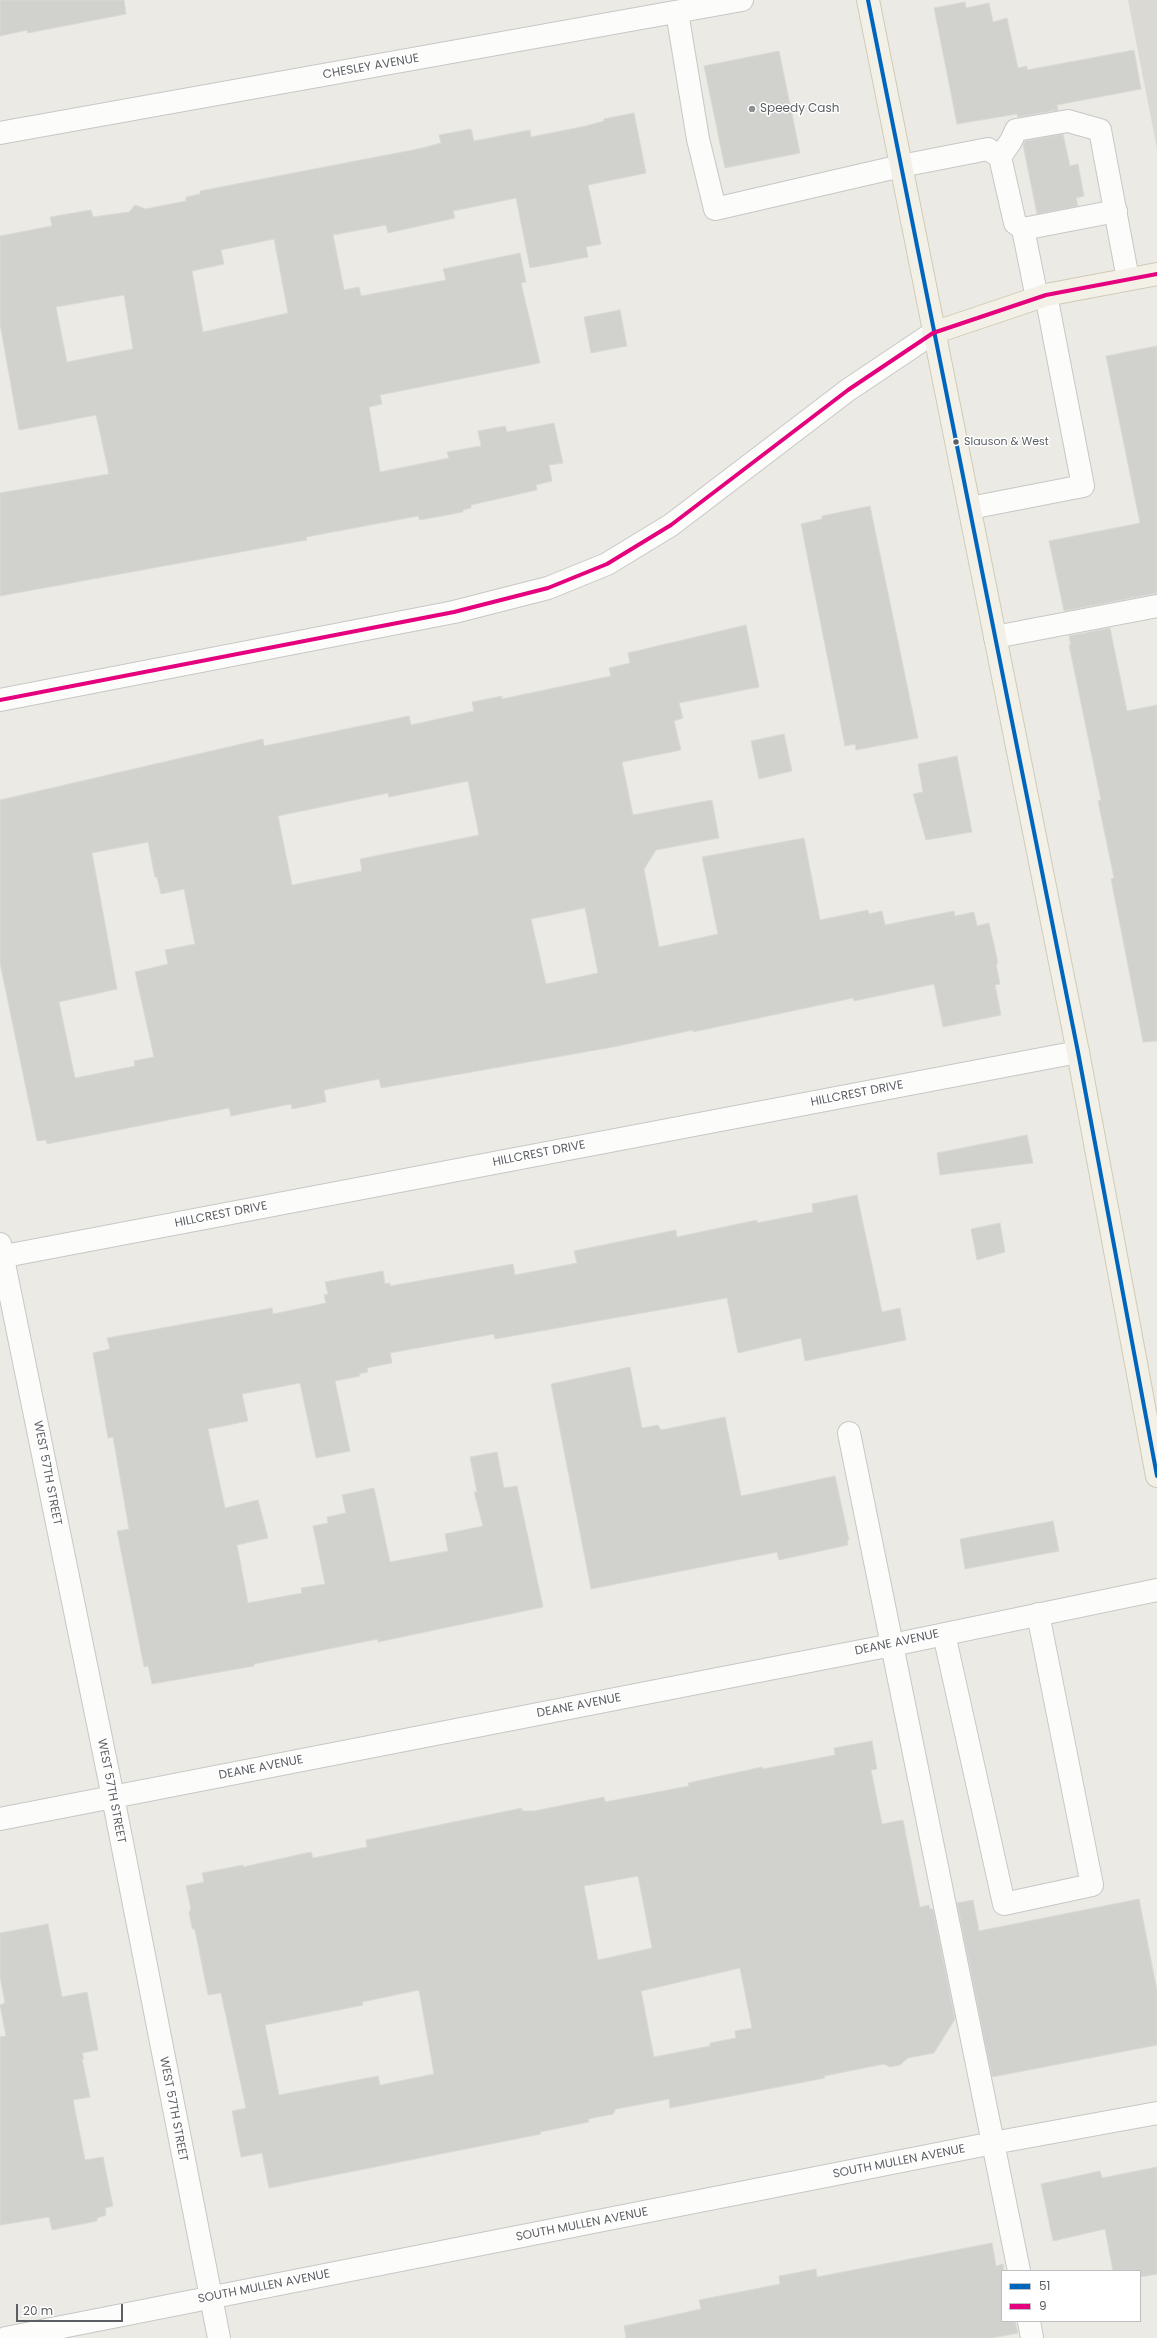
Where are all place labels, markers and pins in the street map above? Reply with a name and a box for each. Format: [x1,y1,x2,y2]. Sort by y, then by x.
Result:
place label: Speedy Cash [760,102,839,116]
marker: Speedy Cash [747,104,757,114]
place label: Slauson & West [964,435,1049,449]
marker: Slauson & West [951,437,961,447]

